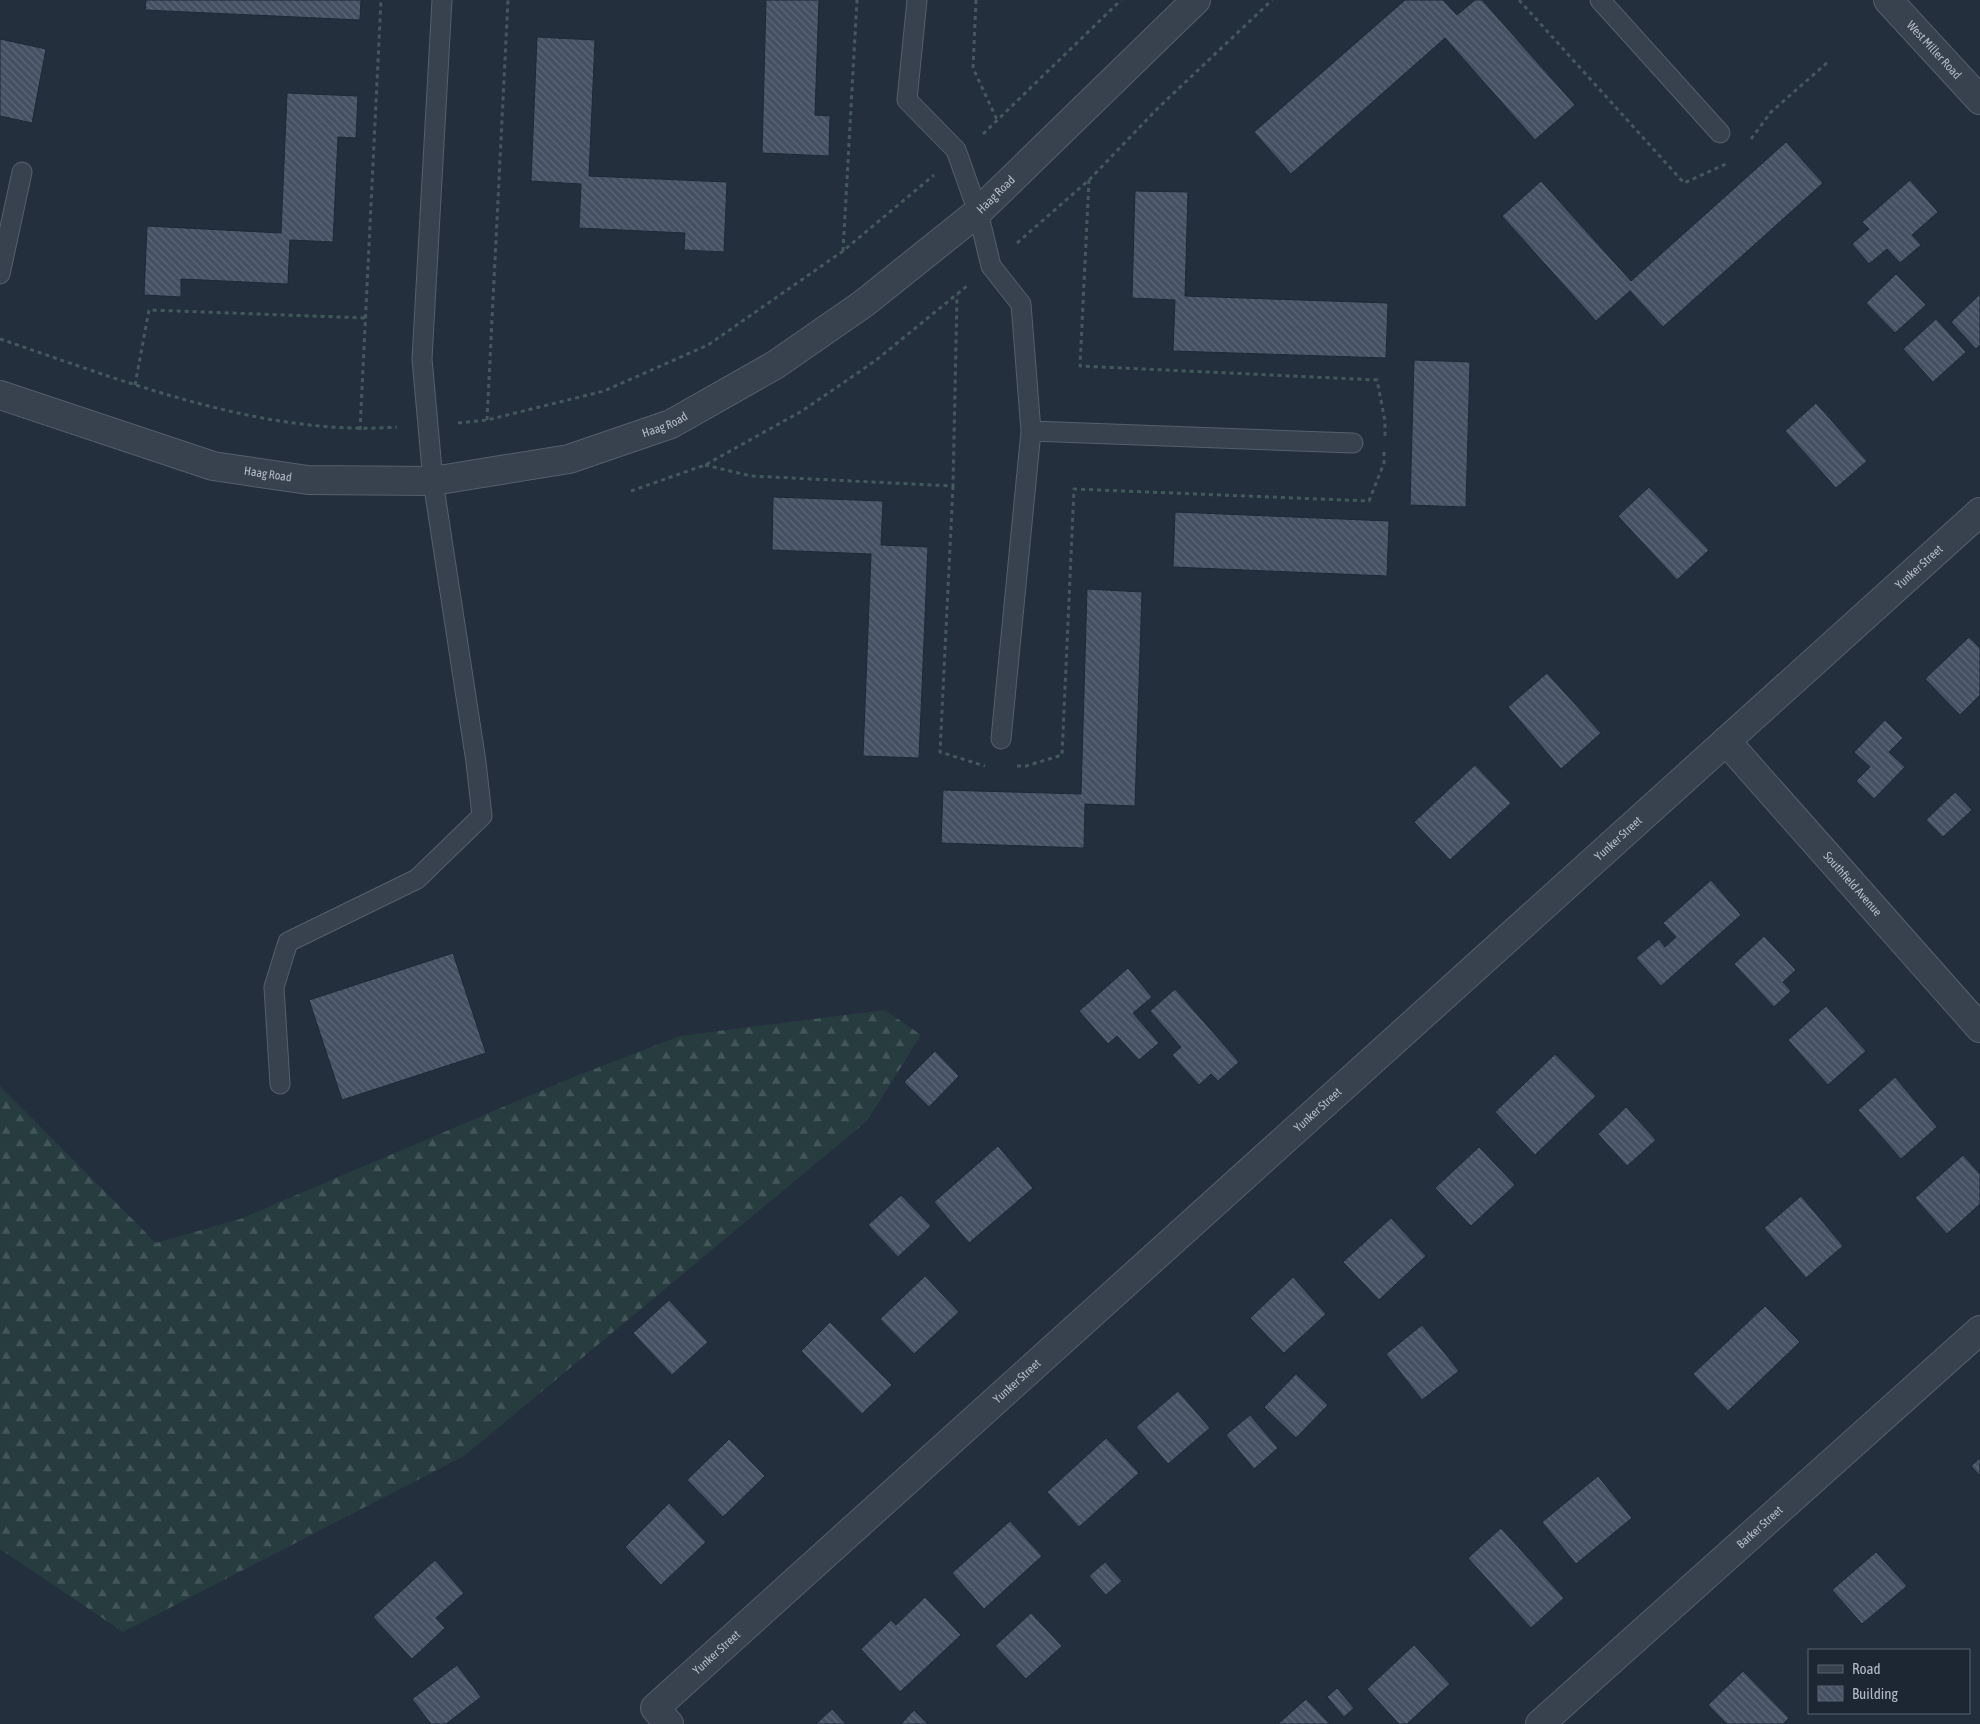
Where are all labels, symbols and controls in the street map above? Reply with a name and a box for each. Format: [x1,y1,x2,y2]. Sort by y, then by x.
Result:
street label: West Miller Road [1904,18,1964,82]
street label: Haag Road [974,173,1018,216]
street label: Haag Road [640,409,690,440]
street label: Haag Road [243,464,293,485]
street label: Yunker Street [1892,542,1946,592]
street label: Yunker Street [1592,813,1645,863]
street label: Southfield Avenue [1821,849,1885,919]
street label: Yunker Street [1291,1084,1345,1135]
street label: Yunker Street [990,1356,1044,1406]
street label: Barker Street [1734,1503,1786,1551]
street label: Yunker Street [690,1627,743,1678]
legend [1808,1649,1970,1714]
text: Road [1852,1660,1881,1677]
text: Building [1852,1685,1898,1702]

